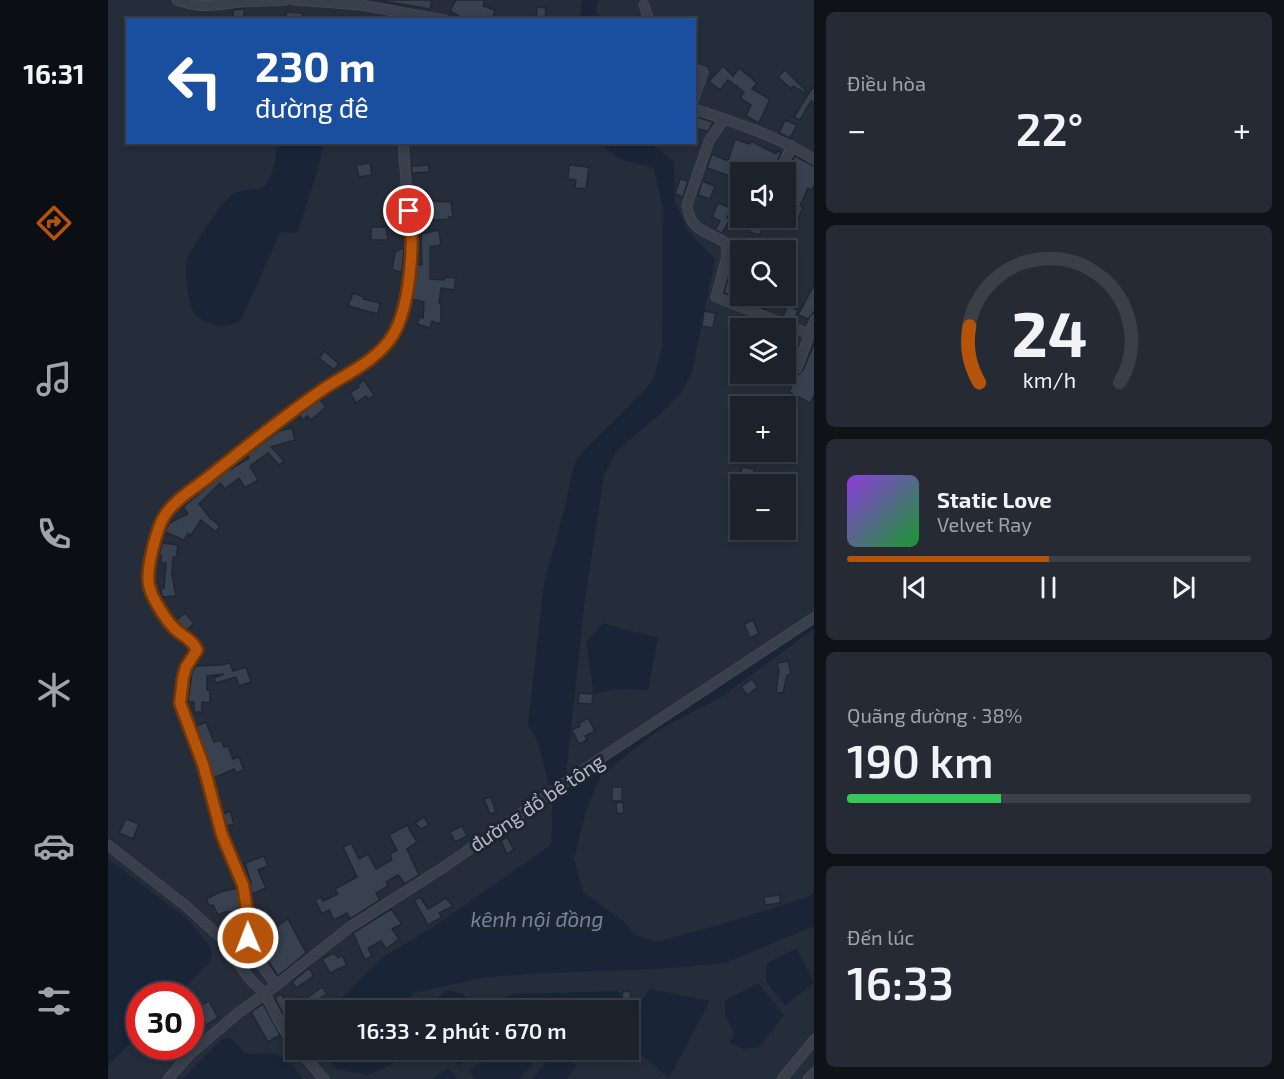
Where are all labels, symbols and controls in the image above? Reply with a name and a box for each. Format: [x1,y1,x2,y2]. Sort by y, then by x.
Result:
text: 230 m [255,40,376,90]
icon: left [156,42,234,120]
text: 16:31 [23,57,85,89]
text: Điều hòa [847,71,926,95]
text: đường đê [255,91,369,123]
text: 22° [1016,101,1083,155]
text: − [847,109,866,149]
text: + [1233,109,1251,149]
map controls [730,162,796,540]
button: sound [730,162,796,228]
pin [383,185,434,236]
icon: arrive [392,194,425,227]
icon: directions [33,202,75,244]
button: search [730,240,796,306]
text: 24 [1011,295,1087,370]
button: layers [730,318,796,384]
icon: music [33,358,75,400]
text: km/h [1022,368,1076,393]
button: + [730,396,796,462]
button: − [730,474,796,540]
text: Static Love [937,486,1052,512]
text: Velvet Ray [937,512,1032,536]
icon: phone [33,513,75,555]
icon: previous [898,571,931,604]
icon: pause [1032,571,1065,604]
icon: next [1167,571,1200,604]
icon: climate [33,669,75,711]
text: Quãng đường · 38% [847,703,1022,727]
text: 190 km [847,733,993,787]
street label: đường đổ bê tông [465,748,608,856]
icon: car [33,825,75,867]
position arrow [216,906,280,970]
water label: kênh nội đồng [471,906,603,931]
text: Đến lúc [847,925,914,949]
text: 16:33 [847,955,954,1009]
icon: filters [33,980,75,1022]
speed limit sign: 30 [126,982,204,1060]
text: 16:33 · 2 phút · 670 m [357,1017,567,1043]

